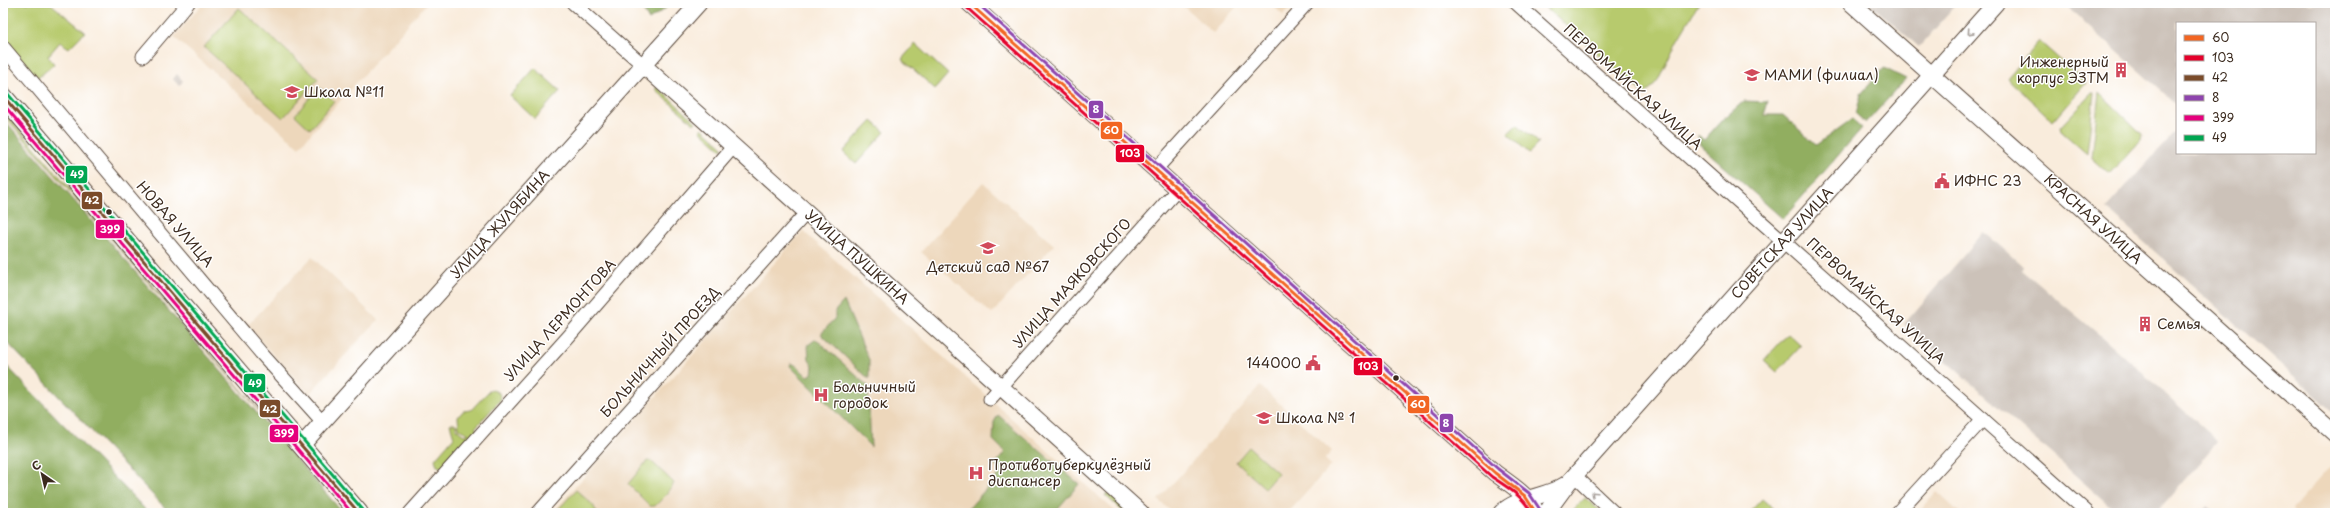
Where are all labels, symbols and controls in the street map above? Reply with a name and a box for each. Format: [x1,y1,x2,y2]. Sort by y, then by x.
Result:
street label: ПЕРВОМАЙСКАЯ УЛИЦА [1560,19,1707,155]
legend [2176,22,2316,154]
one-way arrow [1967,27,1975,35]
text: 60 [2212,28,2229,46]
text: 103 [2212,48,2234,66]
place label: Инженерный корпус ЭЗТМ [2017,51,2109,88]
building icon: Инженерный корпус ЭЗТМ [2112,61,2130,79]
place label: МАМИ (филиал) [1764,64,1879,85]
school or university icon: МАМИ (филиал) [1743,66,1761,84]
text: 42 [2212,68,2228,86]
place label: Школа №11 [304,81,384,102]
school or university icon: Школа №11 [283,83,301,101]
text: 8 [2212,88,2220,106]
line badge: 8 [1088,100,1104,119]
text: 8 [1093,100,1100,117]
text: 399 [2212,108,2234,126]
line badge: 60 [1100,121,1123,140]
text: 60 [1103,121,1119,138]
text: 49 [2212,128,2227,146]
line badge: 103 [1115,144,1145,163]
text: 103 [1120,144,1141,161]
street label: УЛИЦА ЖУЛЯБИНА [445,164,554,283]
line badge: 49 [65,165,88,184]
text: 49 [70,165,84,182]
street label: КРАСНАЯ УЛИЦА [2040,169,2147,269]
place label: ИФНС 23 [1954,170,2021,191]
public building icon: ИФНС 23 [1933,172,1951,190]
street label: НОВАЯ УЛИЦА [132,176,219,272]
street label: СОВЕТСКАЯ УЛИЦА [1726,182,1838,303]
line badge: 42 [81,191,103,210]
text: 42 [85,191,100,208]
street label: УЛИЦА ПУШКИНА [801,204,914,309]
unlabelled marker [104,207,114,217]
street label: УЛИЦА МАЯКОВСКОГО [1008,213,1136,352]
line badge: 399 [95,219,125,239]
text: 399 [100,220,120,237]
street label: ПЕРВОМАЙСКАЯ УЛИЦА [1803,233,1950,369]
school or university icon: Детский сад №67 [979,239,997,257]
street label: УЛИЦА ЛЕРМОНТОВА [499,254,620,385]
place label: Детский сад №67 [926,256,1049,277]
street label: БОЛЬНИЧНЫЙ ПРОЕЗД [595,281,724,422]
place label: Семья [2157,313,2201,334]
building icon: Семья [2136,315,2154,333]
place label: 144000 [1246,352,1301,373]
public building icon: 144000 [1304,354,1322,372]
line badge: 103 [1353,357,1383,376]
text: 103 [1358,357,1379,374]
line badge: 49 [243,373,266,393]
unlabelled marker [1391,373,1401,383]
text: 49 [248,374,262,391]
place label: Больничный городок [833,376,916,413]
hospital icon: Больничный городок [812,386,830,404]
line badge: 60 [1407,395,1430,414]
text: 60 [1410,395,1426,412]
line badge: 42 [259,399,281,418]
text: 42 [263,400,278,417]
place label: Школа № 1 [1276,407,1355,428]
school or university icon: Школа № 1 [1255,409,1273,427]
line badge: 8 [1439,413,1454,433]
text: 8 [1443,414,1450,431]
line badge: 399 [269,424,299,443]
text: 399 [274,424,294,441]
north arrow [22,454,62,494]
place label: Противотуберкулёзный диспансер [988,454,1151,491]
text: С [28,456,44,475]
hospital icon: Противотуберкулёзный диспансер [967,464,985,482]
one-way arrow [1591,492,1599,499]

